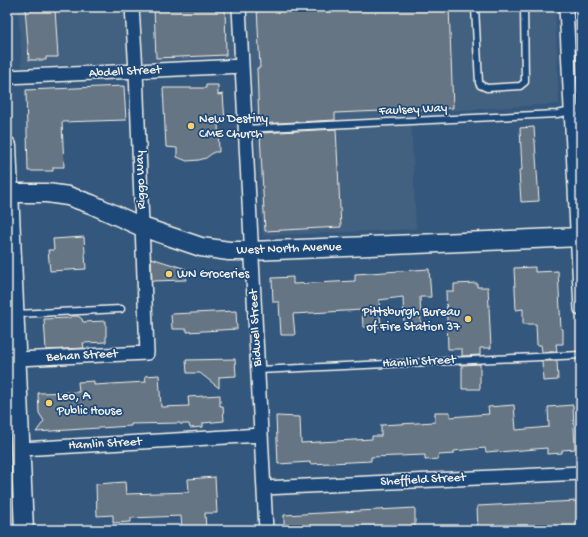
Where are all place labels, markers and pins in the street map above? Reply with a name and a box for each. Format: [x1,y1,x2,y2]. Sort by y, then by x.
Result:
place label: New Destiny CME Church [199,112,269,142]
marker: New Destiny CME Church [186,121,196,131]
place label: WN Groceries [177,267,250,282]
marker: WN Groceries [164,269,174,279]
place label: Pittsburgh Bureau of Fire Station 37 [361,305,461,335]
marker: Pittsburgh Bureau of Fire Station 37 [463,314,473,324]
place label: Leo, A Public House [56,389,122,419]
marker: Leo, A Public House [44,398,54,408]

